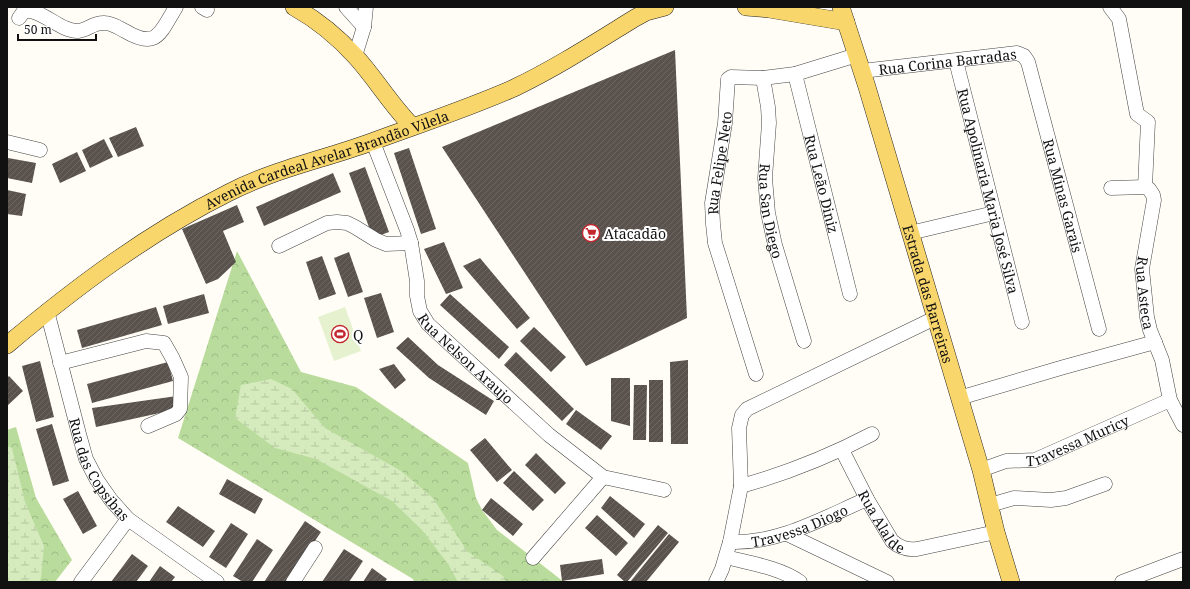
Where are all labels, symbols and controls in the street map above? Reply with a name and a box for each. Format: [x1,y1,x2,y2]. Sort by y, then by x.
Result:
scale bar [18,16,96,42]
text: 50 m [24,21,52,38]
street label: Rua Corina Barradas [877,44,1017,79]
street label: Rua Apolinaria Maria José Silva [954,86,1024,296]
street label: Avenida Cardeal Avelar Brandão Vilela [201,105,451,213]
street label: Rua Felipe Neto [702,111,735,215]
street label: Rua Leão Diniz [801,132,844,235]
street label: Rua Minas Garais [1039,136,1088,254]
street label: Rua San Diego [755,163,788,260]
street label: Estrada das Barreiras [899,222,958,365]
supermarket icon: Atacadão [581,223,601,243]
place label: Atacadão [604,224,666,243]
street label: Rua Asteca [1132,255,1159,331]
street label: Rua Nelson Araujo [414,309,518,408]
sports icon: Q [330,324,350,344]
place label: Q [353,325,363,344]
street label: Travessa Muricy [1026,410,1132,470]
street label: Rua das Copsibas [66,416,134,524]
street label: Rua Alalde [854,487,908,557]
street label: Travessa Diogo [750,500,851,551]

